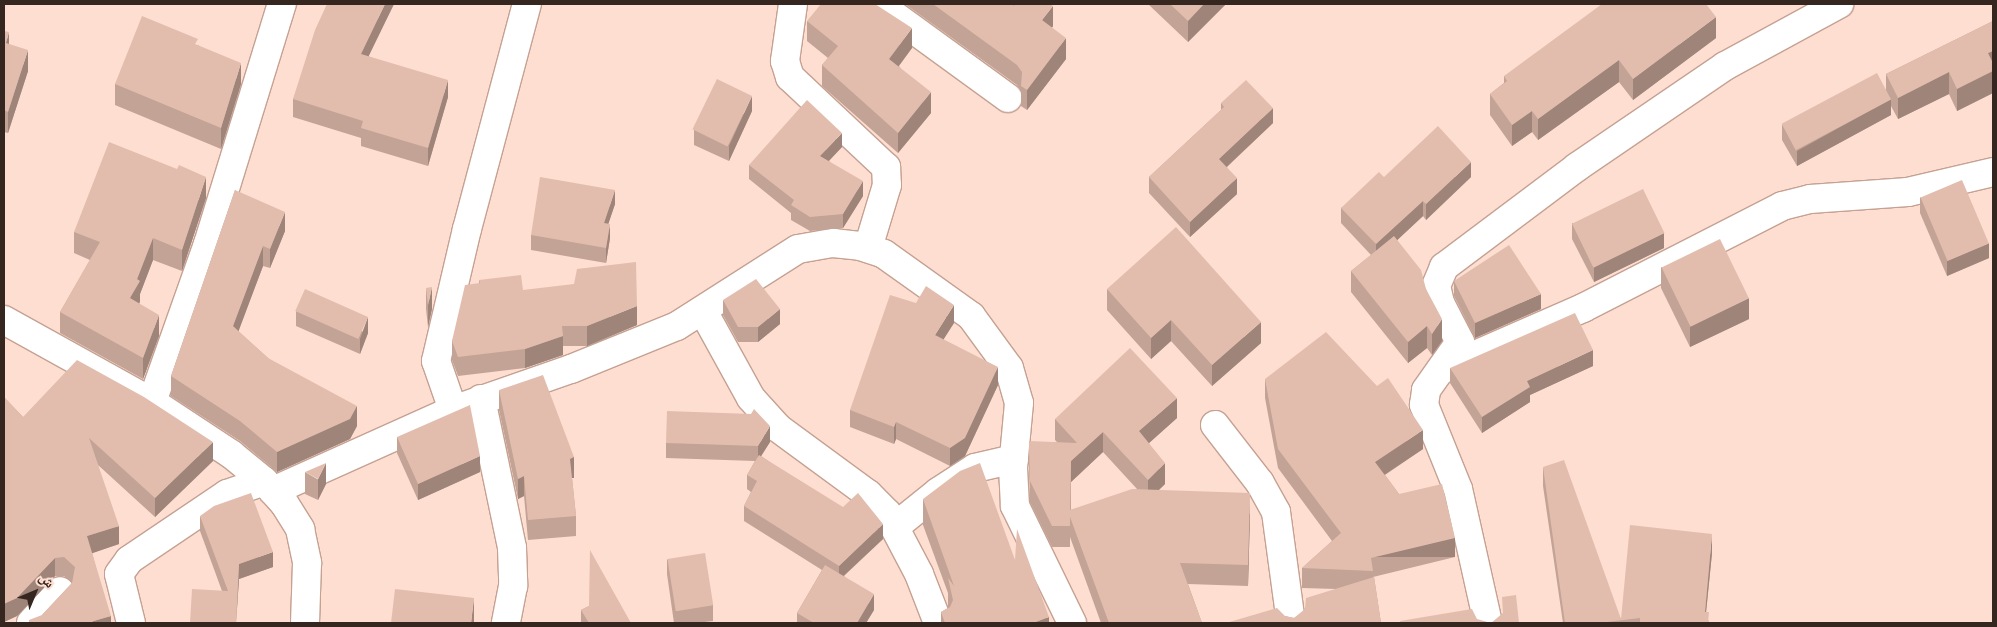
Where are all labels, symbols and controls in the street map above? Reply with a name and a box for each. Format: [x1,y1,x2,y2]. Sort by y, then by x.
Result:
north arrow [10,567,60,617]
text: ش [35,570,57,592]

